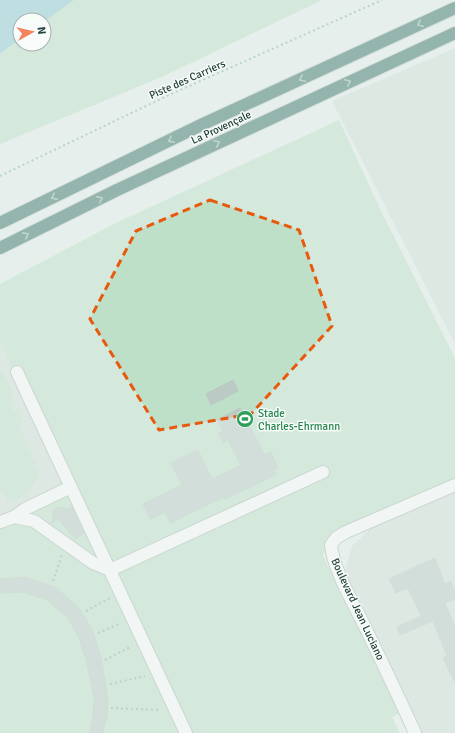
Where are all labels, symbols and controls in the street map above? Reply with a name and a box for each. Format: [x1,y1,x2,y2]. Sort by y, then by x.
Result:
north arrow [12,12,52,52]
one-way arrow [416,20,423,28]
text: N [34,26,48,35]
street label: Piste des Carriers [147,57,227,102]
one-way arrow [298,74,306,82]
one-way arrow [344,79,351,87]
street label: La Provençale [189,108,253,147]
one-way arrow [168,135,175,143]
one-way arrow [213,140,221,148]
one-way arrow [51,192,59,200]
one-way arrow [96,196,103,203]
one-way arrow [22,232,29,240]
place label: Stade Charles-Ehrmann [258,407,340,433]
sports icon: Stade Charles-Ehrmann [235,409,255,429]
street label: Boulevard Jean Luciano [328,556,387,663]

